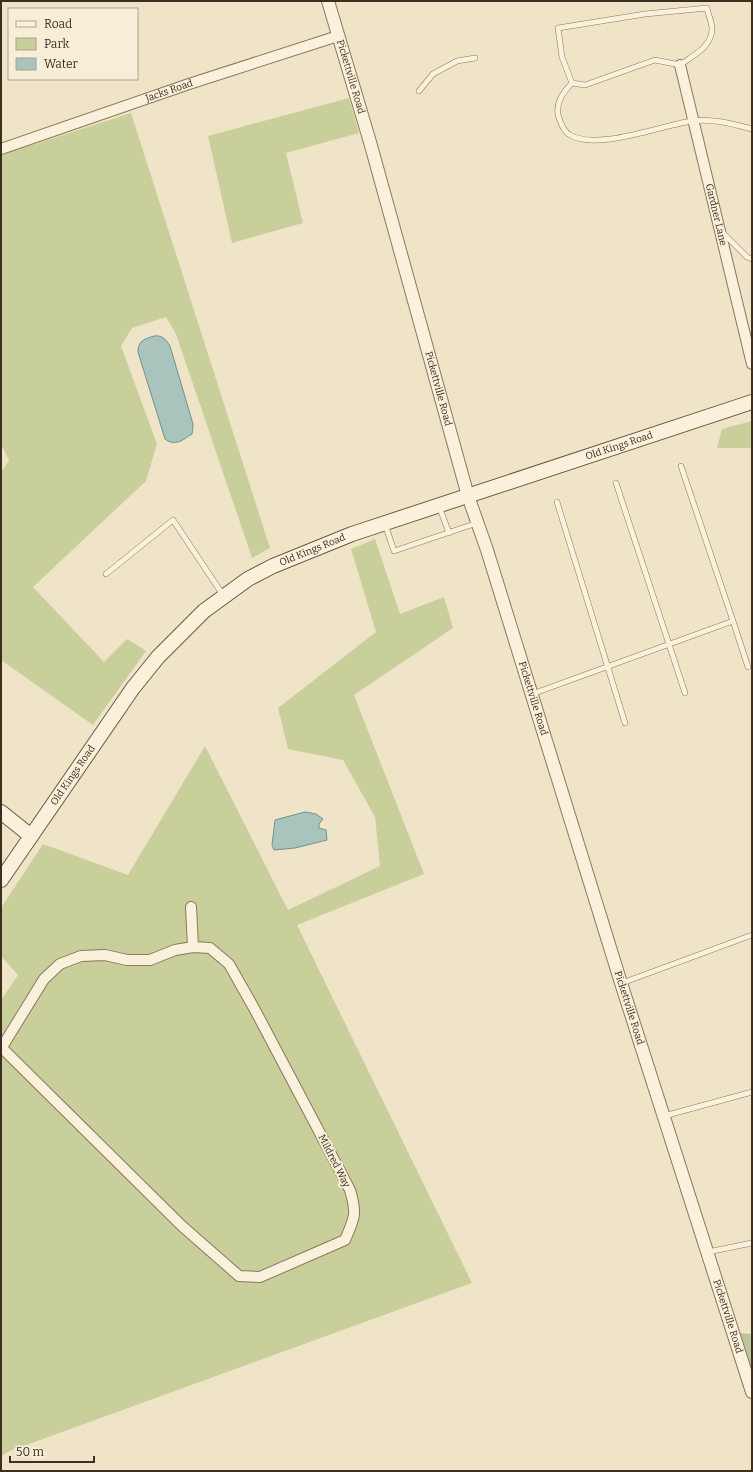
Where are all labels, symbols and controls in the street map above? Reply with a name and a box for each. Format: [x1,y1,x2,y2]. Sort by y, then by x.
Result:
legend [8,8,138,80]
text: Road [44,17,72,31]
text: Park [44,37,70,51]
street label: Pickettville Road [334,38,367,115]
text: Water [44,57,79,71]
street label: Jacks Road [143,77,194,105]
street label: Gardner Lane [703,182,729,247]
street label: Pickettville Road [422,350,454,427]
street label: Old Kings Road [584,429,654,463]
street label: Old Kings Road [278,531,347,569]
street label: Pickettville Road [516,660,550,737]
street label: Old Kings Road [48,743,98,808]
street label: Pickettville Road [612,969,646,1046]
street label: Mildred Way [315,1132,353,1190]
street label: Pickettville Road [710,1278,745,1355]
scale bar [10,1438,94,1464]
text: 50 m [16,1445,45,1459]

